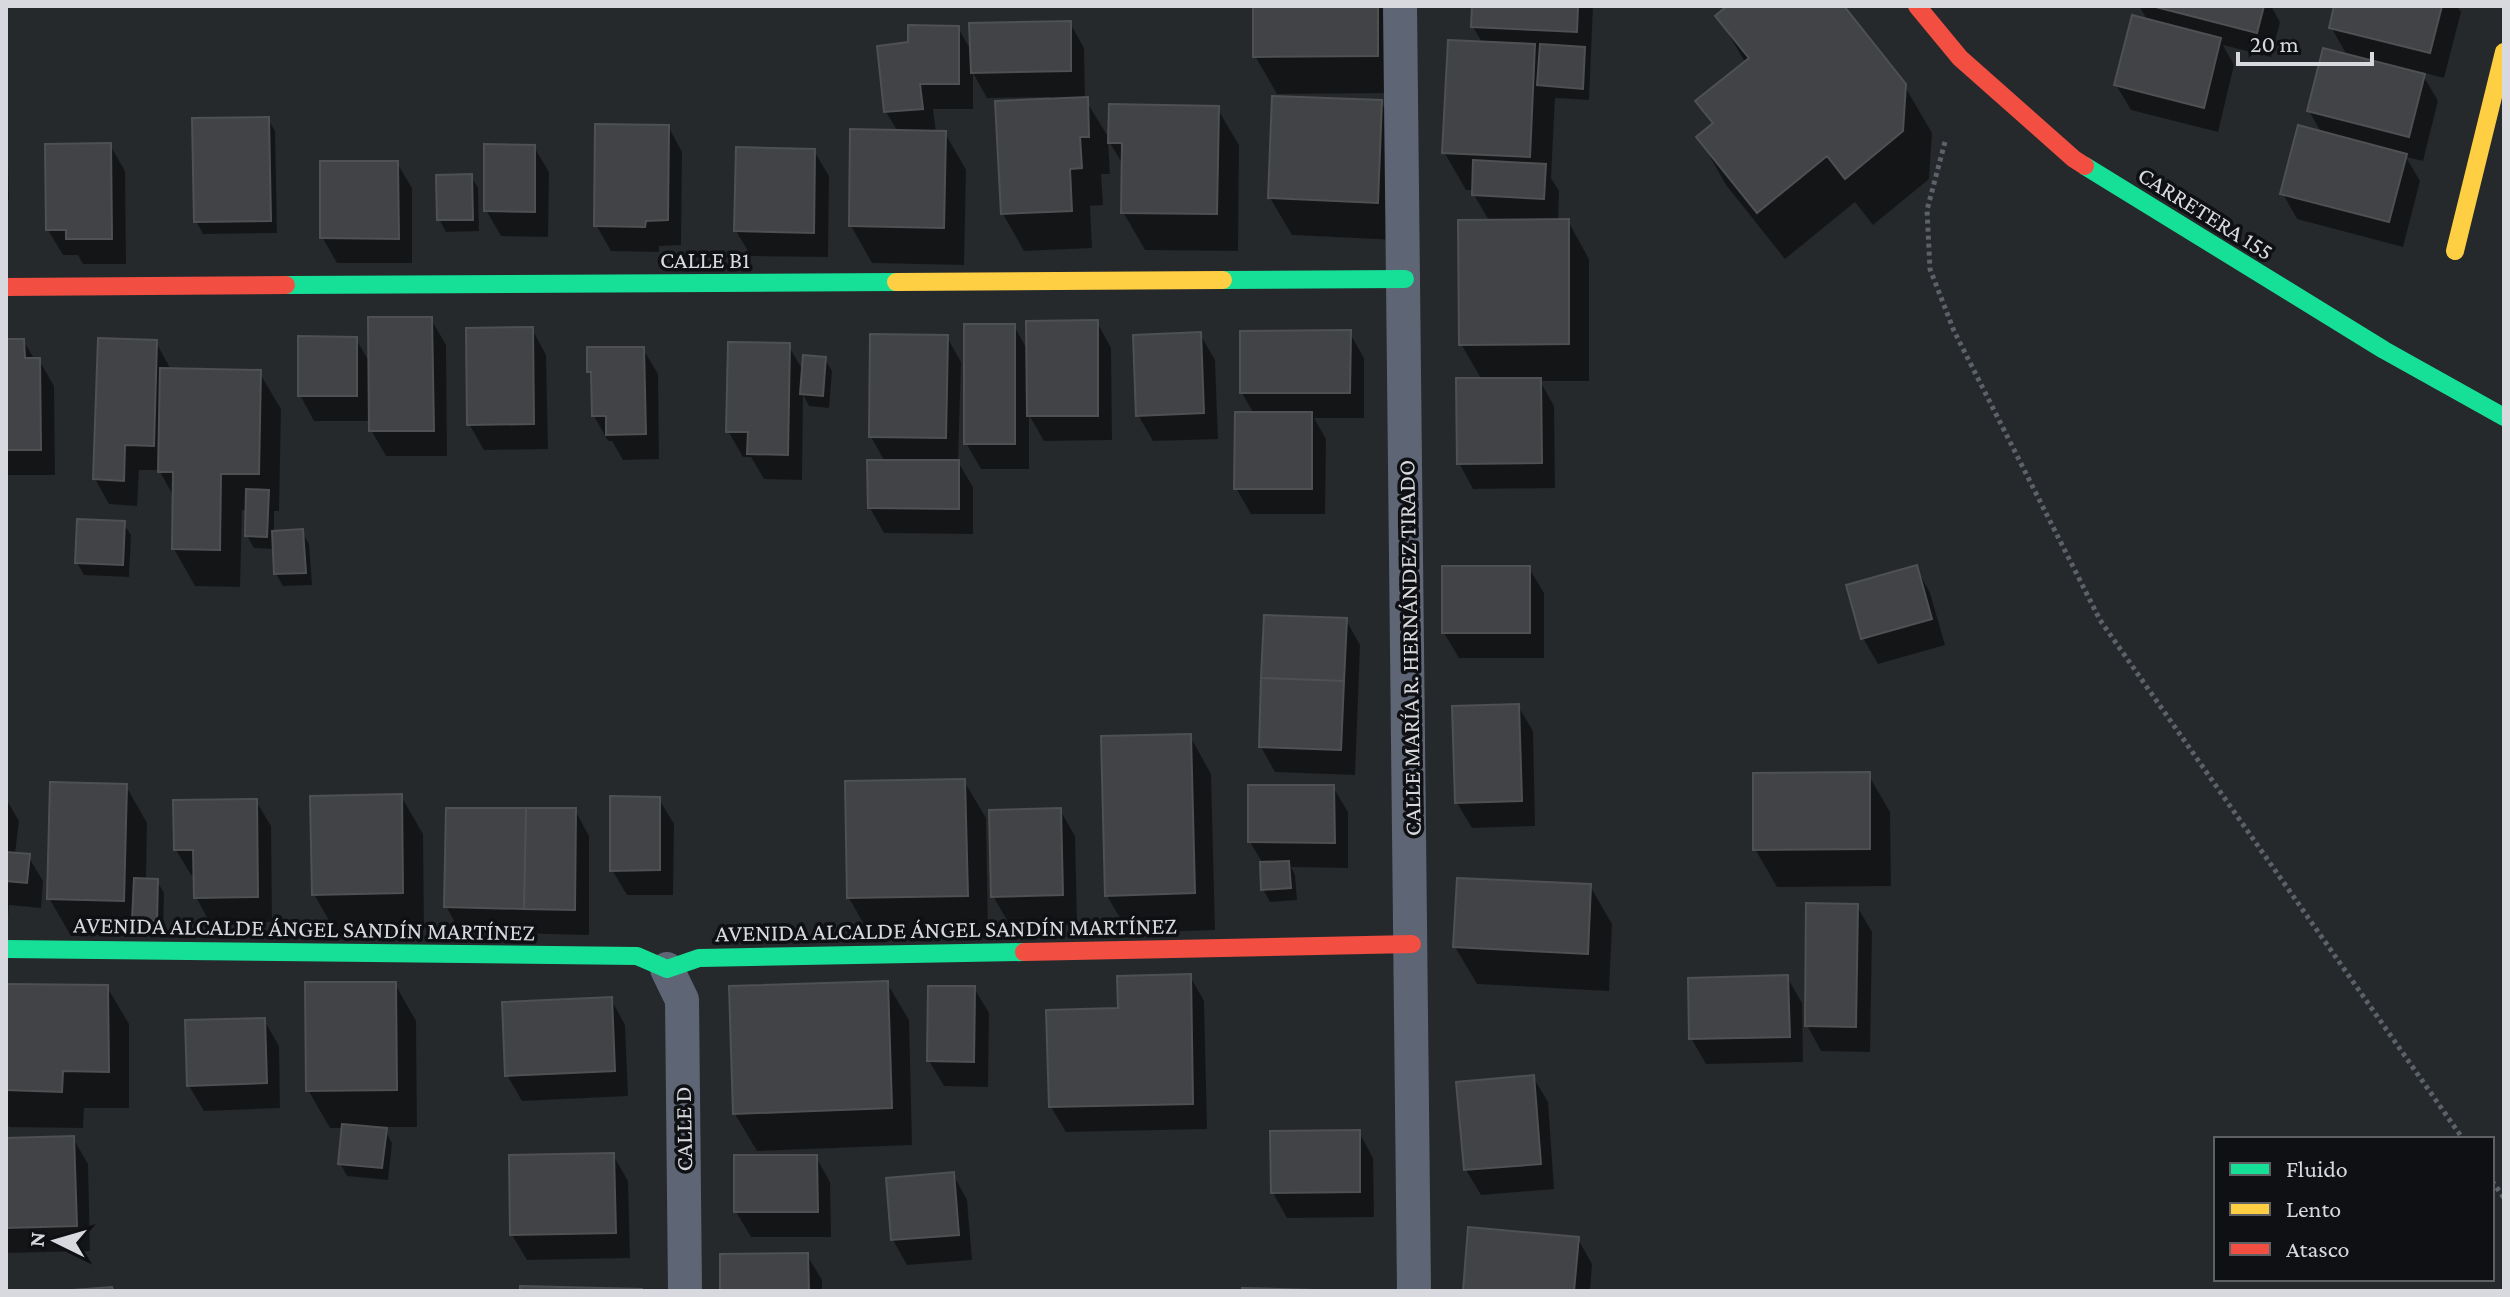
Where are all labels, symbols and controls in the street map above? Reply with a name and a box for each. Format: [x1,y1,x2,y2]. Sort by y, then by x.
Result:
scale bar [2238,16,2372,66]
text: 20 m [2250,30,2299,57]
street label: CARRETERA 155 [2133,161,2279,265]
street label: CALLE B1 [660,246,750,273]
street label: CALLE MARÍA R. HERNÁNDEZ TIRADO [1392,460,1426,836]
street label: AVENIDA ALCALDE ÁNGEL SANDÍN MARTÍNEZ [73,910,535,946]
street label: AVENIDA ALCALDE ÁNGEL SANDÍN MARTÍNEZ [715,911,1177,947]
street label: CALLE D [669,1086,697,1172]
legend [2214,1137,2494,1281]
text: Fluido [2286,1155,2348,1182]
text: Lento [2286,1195,2341,1222]
north arrow [16,1201,96,1281]
text: N [23,1231,50,1248]
text: Atasco [2286,1235,2350,1262]

